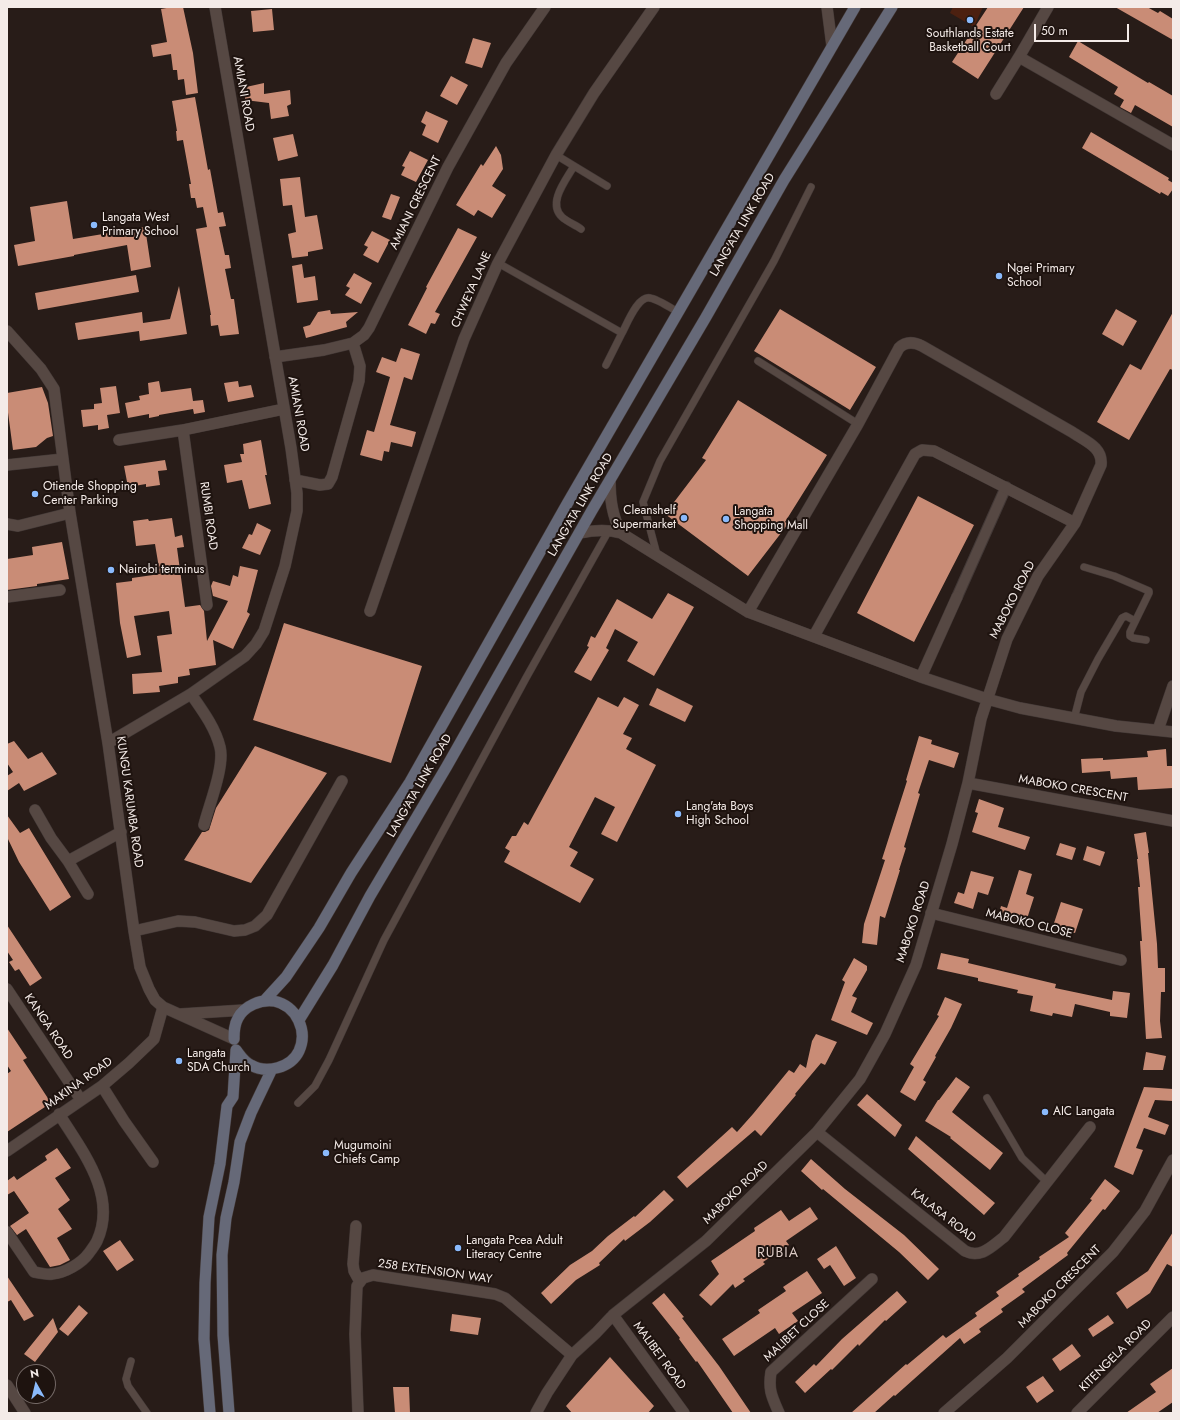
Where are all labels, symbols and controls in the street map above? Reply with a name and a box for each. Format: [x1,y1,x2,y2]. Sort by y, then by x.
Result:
marker: Southlands Estate Basketball Court [965,15,975,25]
scale bar [1036,16,1131,42]
text: 50 m [1041,22,1068,40]
place label: Southlands Estate Basketball Court [926,27,1014,55]
street label: AMIANI ROAD [229,55,257,133]
street label: AMIANI CRESCENT [387,154,445,252]
street label: LANG'ATA LINK ROAD [708,171,778,279]
place label: Langata West Primary School [102,211,179,239]
marker: Langata West Primary School [89,220,99,230]
street label: CHWEYA LANE [449,250,495,330]
place label: Ngei Primary School [1007,262,1074,290]
marker: Ngei Primary School [994,271,1004,281]
street label: AMIANI ROAD [284,375,312,453]
street label: LANG'ATA LINK ROAD [546,451,616,559]
place label: Otiende Shopping Center Parking [43,480,137,508]
street label: RUMBI ROAD [196,481,220,551]
marker: Otiende Shopping Center Parking [30,489,40,499]
place label: Cleanshelf Supermarket [613,504,676,532]
place label: Langata Shopping Mall [734,505,808,533]
marker: Cleanshelf Supermarket [679,513,689,523]
marker: Langata Shopping Mall [721,514,731,524]
street label: MABOKO ROAD [987,559,1039,641]
place label: Nairobi terminus [119,563,204,577]
marker: Nairobi terminus [106,565,116,575]
street label: LANG'ATA LINK ROAD [385,732,455,840]
street label: KUNGU KARUMBA ROAD [113,735,145,869]
street label: MABOKO CRESCENT [1017,772,1129,806]
place label: Lang'ata Boys High School [686,800,753,828]
marker: Lang'ata Boys High School [673,809,683,819]
street label: MABOKO ROAD [894,879,934,965]
street label: MABOKO CLOSE [984,906,1074,942]
street label: KANGA ROAD [21,991,75,1063]
place label: Langata SDA Church [187,1047,250,1075]
street label: MAKINA ROAD [42,1055,116,1113]
marker: Langata SDA Church [174,1056,184,1066]
place label: AIC Langata [1053,1105,1114,1119]
marker: AIC Langata [1040,1107,1050,1117]
place label: Mugumoini Chiefs Camp [334,1139,400,1167]
marker: Mugumoini Chiefs Camp [321,1148,331,1158]
street label: MABOKO ROAD [700,1158,772,1228]
street label: KALASA ROAD [908,1186,978,1246]
place label: Langata Pcea Adult Literacy Centre [466,1234,563,1262]
marker: Langata Pcea Adult Literacy Centre [453,1243,463,1253]
street label: MABOKO CRESCENT [1016,1243,1104,1331]
district label: RUBIA [757,1246,799,1262]
street label: 258 EXTENSION WAY [377,1257,493,1287]
street label: MALIBET CLOSE [761,1297,833,1365]
street label: KITENGELA ROAD [1077,1317,1155,1395]
street label: MALIBET ROAD [630,1319,688,1393]
north arrow [16,1364,56,1404]
text: N [29,1365,40,1382]

